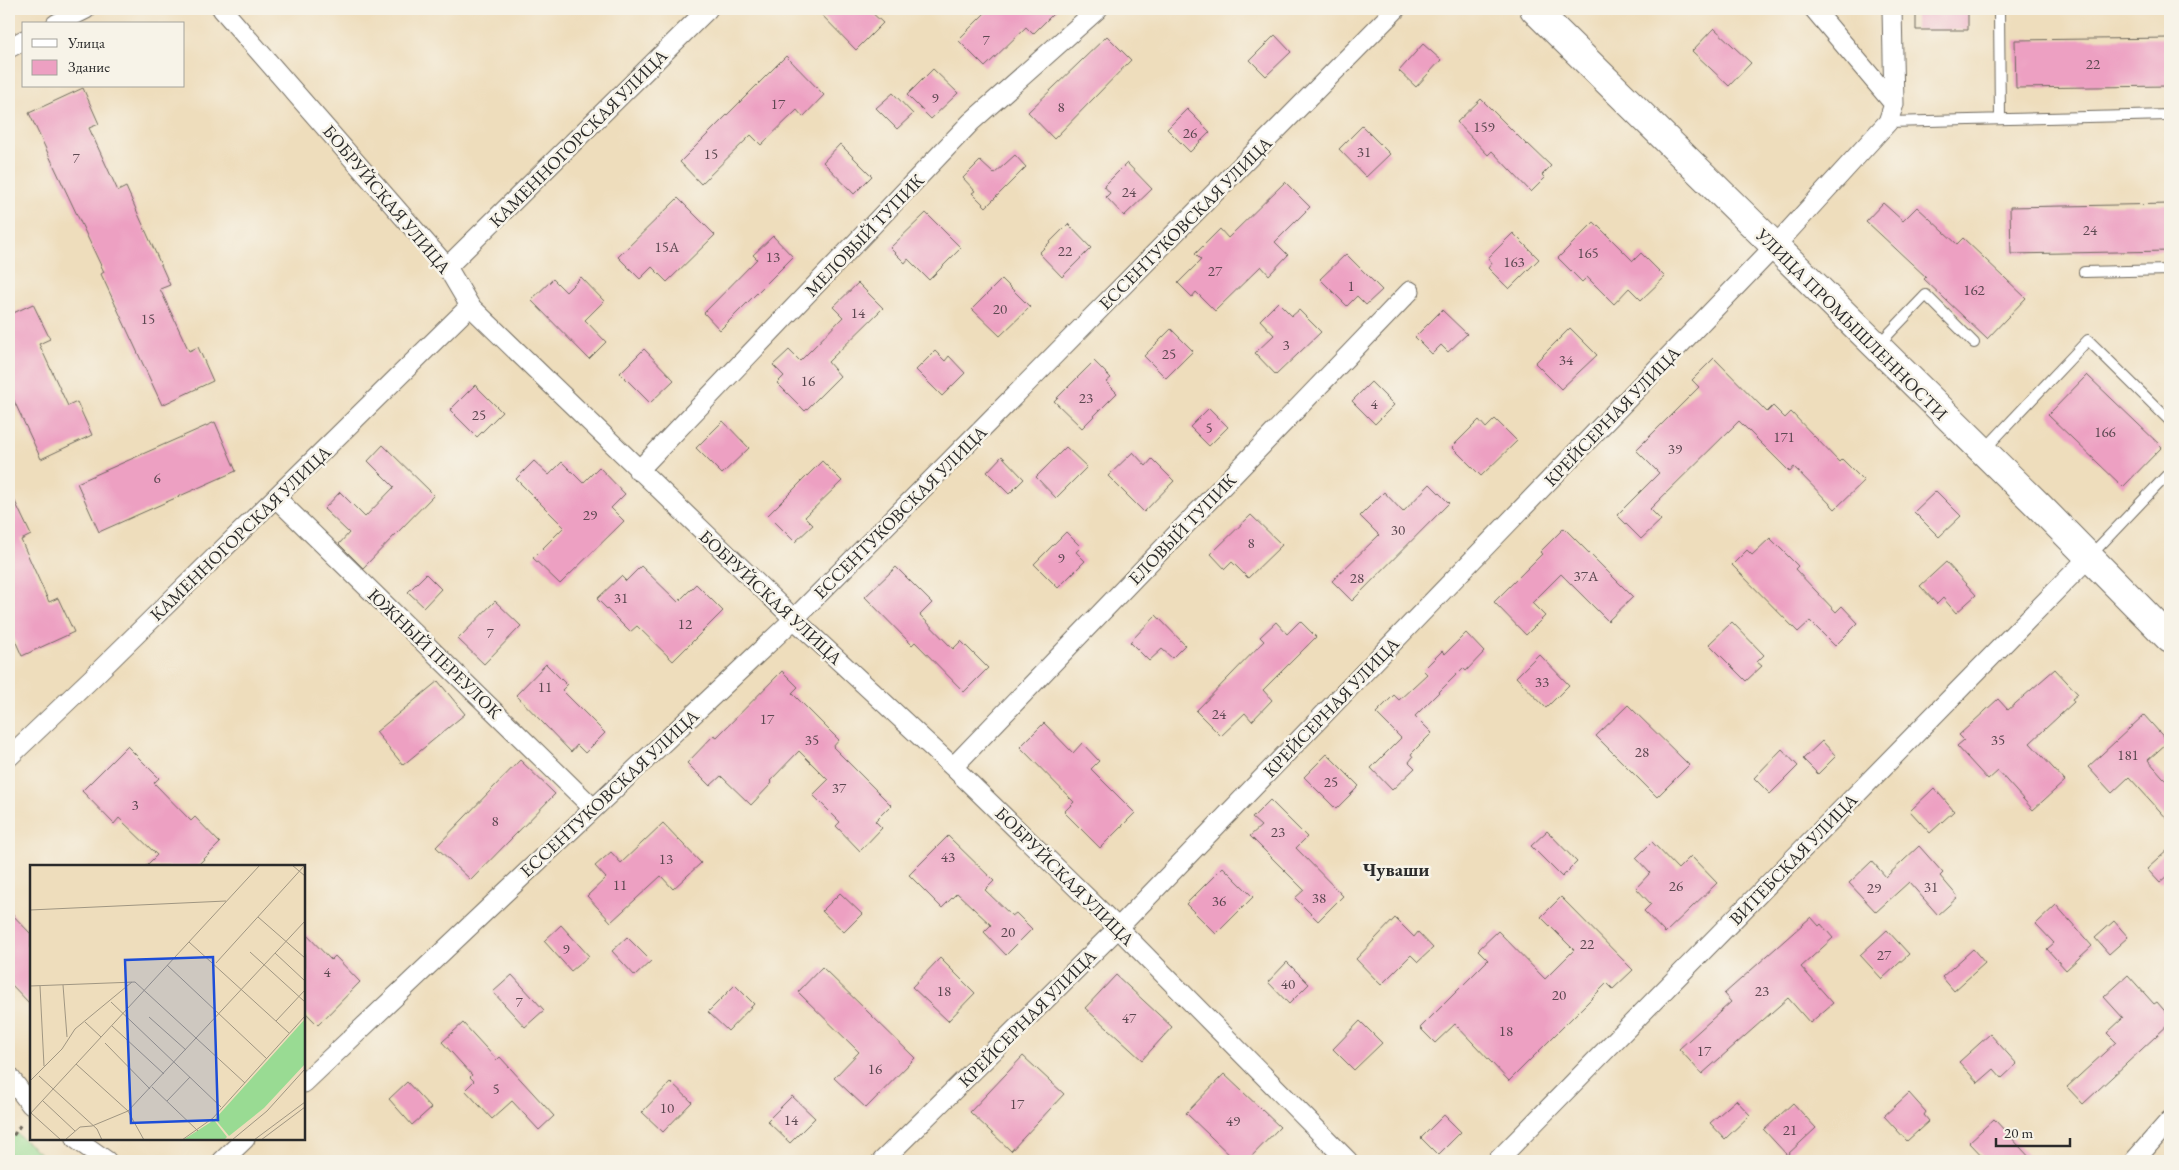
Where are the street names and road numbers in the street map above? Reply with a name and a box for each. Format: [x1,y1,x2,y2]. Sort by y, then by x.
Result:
street label: КАМЕННОГОРСКАЯ УЛИЦА [484,44,672,232]
street label: БОБРУЙСКАЯ УЛИЦА [318,120,456,279]
street label: ЕССЕНТУКОВСКАЯ УЛИЦА [1093,131,1277,315]
street label: МЕЛОВЫЙ ТУПИК [799,169,929,301]
street label: УЛИЦА ПРОМЫШЛЕННОСТИ [1751,223,1953,425]
street label: КРЕЙСЕРНАЯ УЛИЦА [1539,341,1685,491]
street label: ЕССЕНТУКОВСКАЯ УЛИЦА [808,420,992,604]
street label: КАМЕННОГОРСКАЯ УЛИЦА [145,440,336,626]
street label: ЕЛОВЫЙ ТУПИК [1123,468,1241,589]
street label: БОБРУЙСКАЯ УЛИЦА [695,525,848,670]
street label: ЮЖНЫЙ ПЕРЕУЛОК [363,583,507,723]
street label: КРЕЙСЕРНАЯ УЛИЦА [1258,632,1404,782]
street label: ЕССЕНТУКОВСКАЯ УЛИЦА [515,704,704,882]
street label: ВИТЕБСКАЯ УЛИЦА [1724,788,1862,930]
street label: БОБРУЙСКАЯ УЛИЦА [991,802,1140,951]
street label: КРЕЙСЕРНАЯ УЛИЦА [953,944,1101,1092]

